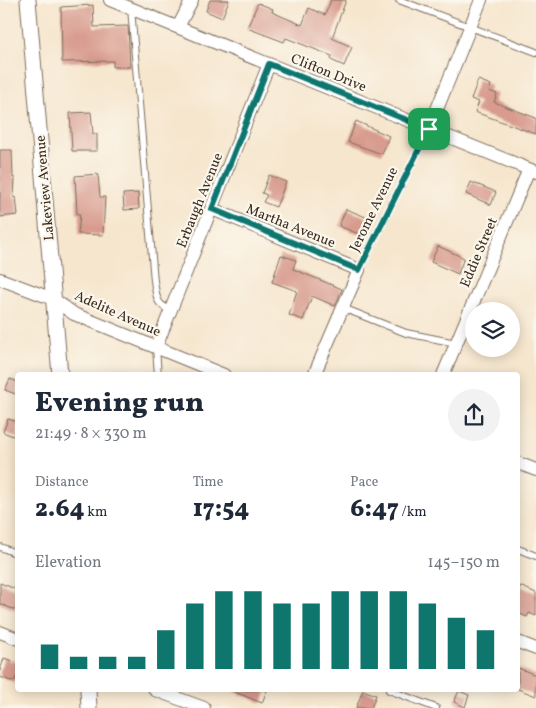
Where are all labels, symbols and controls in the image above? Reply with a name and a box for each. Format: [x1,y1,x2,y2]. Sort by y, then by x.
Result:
street label: Clifton Drive [288,50,369,97]
pin [408,108,450,150]
icon: arrive [415,115,443,143]
street label: Lakeview Avenue [31,134,60,241]
street label: Erbaugh Avenue [173,150,228,251]
street label: Jerome Avenue [346,164,403,255]
street label: Martha Avenue [243,200,338,253]
street label: Eddie Street [456,214,503,291]
street label: Adelite Avenue [71,287,164,342]
map controls [465,302,520,357]
button: layers [465,302,520,357]
text: Evening run [35,384,204,423]
button: share [448,389,500,441]
text: 21:49 · 8 × 330 m [35,423,147,445]
text: Distance [35,473,89,492]
text: Time [193,473,223,492]
text: Pace [350,473,378,492]
text: 2.64 [35,492,85,527]
text: 17:54 [193,492,249,527]
text: 6:47 [350,492,399,527]
text: km [85,503,107,522]
text: /km [399,503,427,522]
text: Elevation [35,552,102,574]
text: 145–150 m [427,552,500,574]

